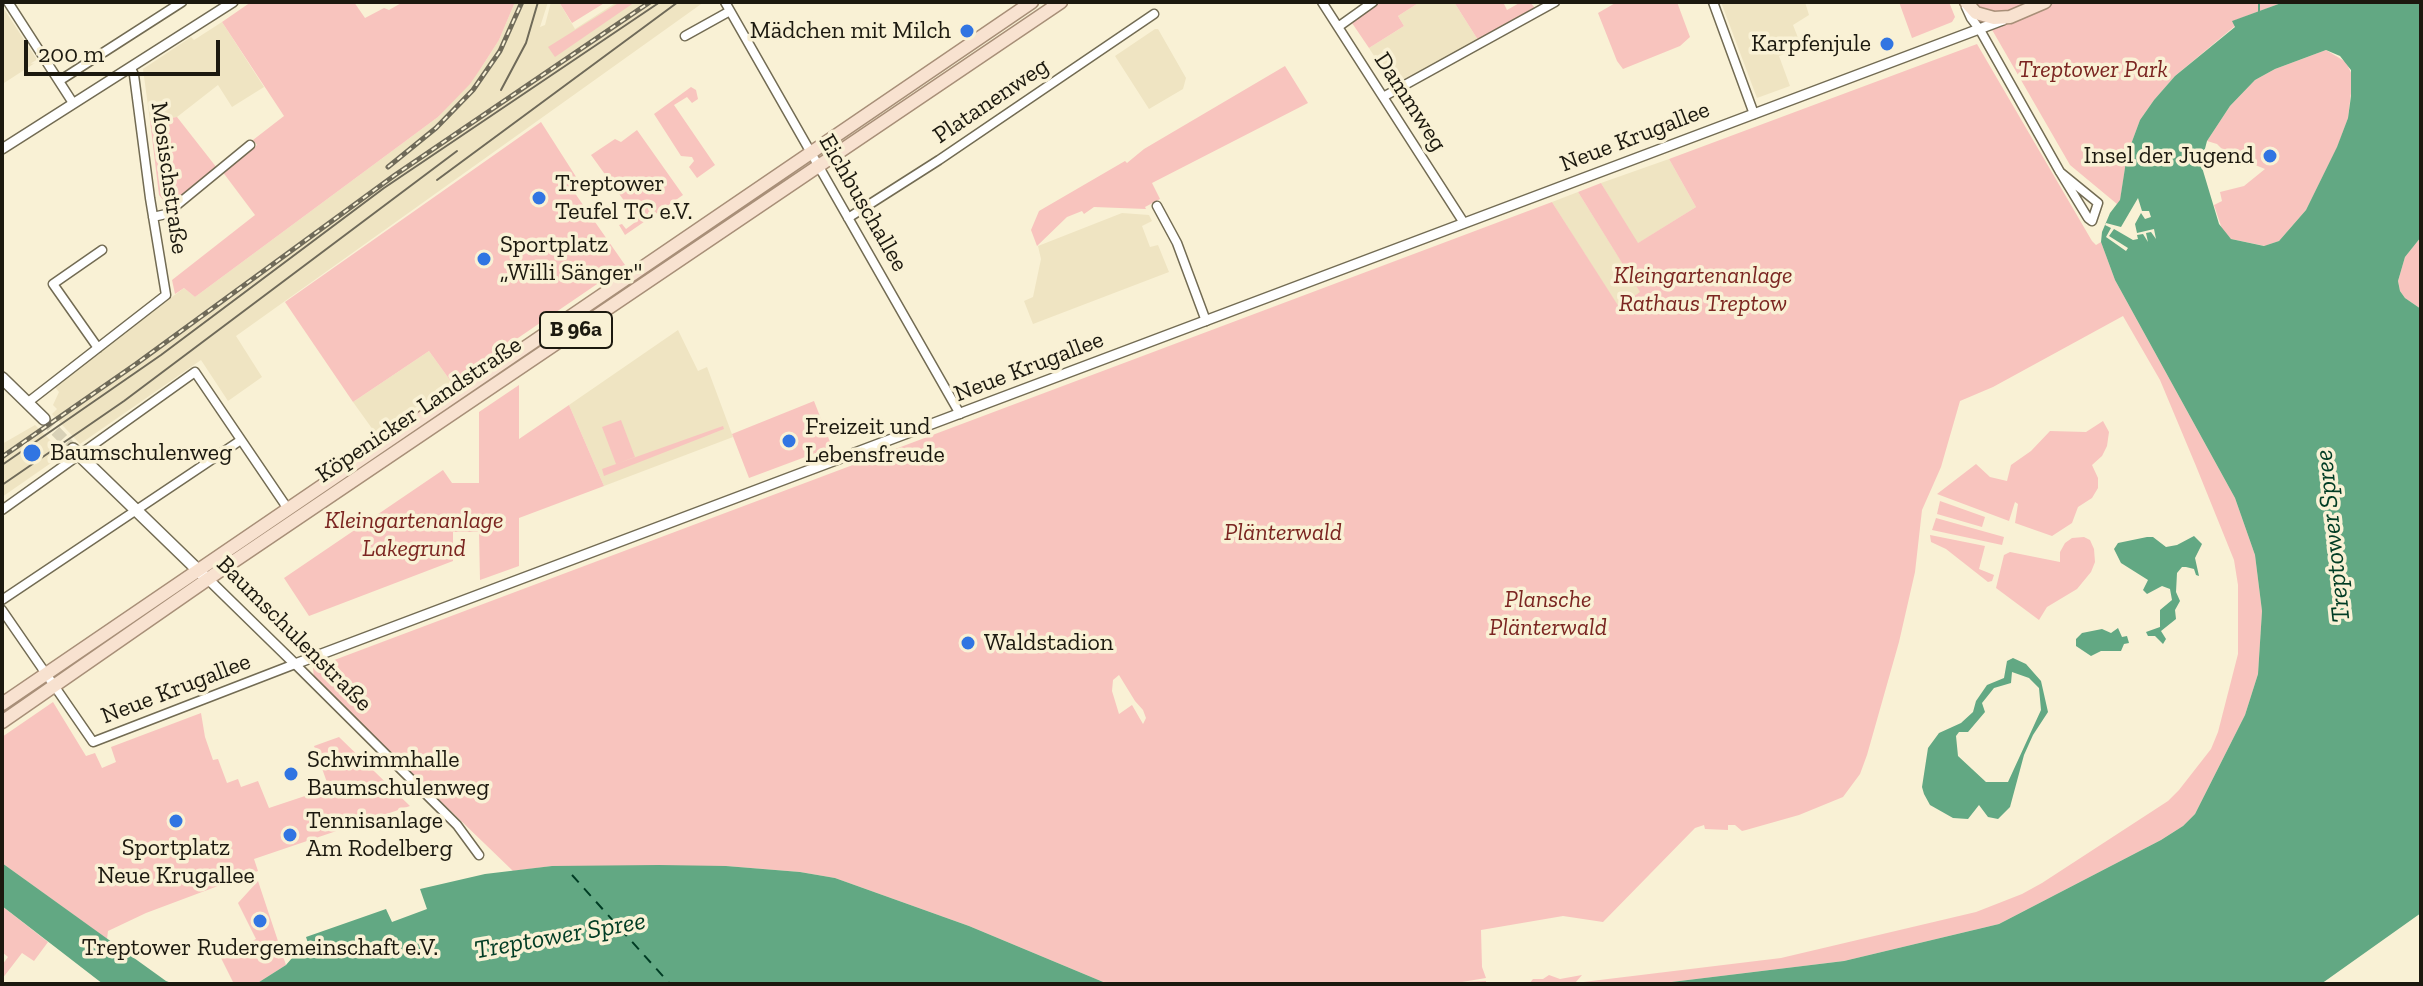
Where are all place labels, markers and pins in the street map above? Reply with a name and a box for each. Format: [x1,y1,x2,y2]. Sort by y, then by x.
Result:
place label: Mädchen mit Milch [750,17,951,45]
marker: Mädchen mit Milch [958,22,976,40]
place label: Karpfenjule [1751,30,1871,58]
marker: Karpfenjule [1878,35,1896,53]
place label: Insel der Jugend [2084,142,2254,170]
marker: Insel der Jugend [2261,147,2279,165]
place label: Treptower Teufel TC e.V. [555,170,693,226]
marker: Treptower Teufel TC e.V. [530,189,548,207]
place label: Sportplatz „Willi Sänger" [500,231,642,287]
marker: Sportplatz „Willi Sänger" [475,250,493,268]
place label: Freizeit und Lebensfreude [805,413,945,469]
marker: Freizeit und Lebensfreude [780,432,798,450]
place label: Baumschulenweg [50,439,232,467]
marker: Baumschulenweg [21,442,43,464]
place label: Waldstadion [984,629,1113,657]
marker: Waldstadion [959,634,977,652]
place label: Schwimmhalle Baumschulenweg [307,746,489,802]
marker: Schwimmhalle Baumschulenweg [282,765,300,783]
place label: Tennisanlage Am Rodelberg [306,807,453,863]
marker: Sportplatz Neue Krugallee [167,812,185,830]
marker: Tennisanlage Am Rodelberg [281,826,299,844]
place label: Sportplatz Neue Krugallee [97,834,255,890]
marker: Treptower Rudergemeinschaft e.V. [251,912,269,930]
place label: Treptower Rudergemeinschaft e.V. [82,934,438,962]

